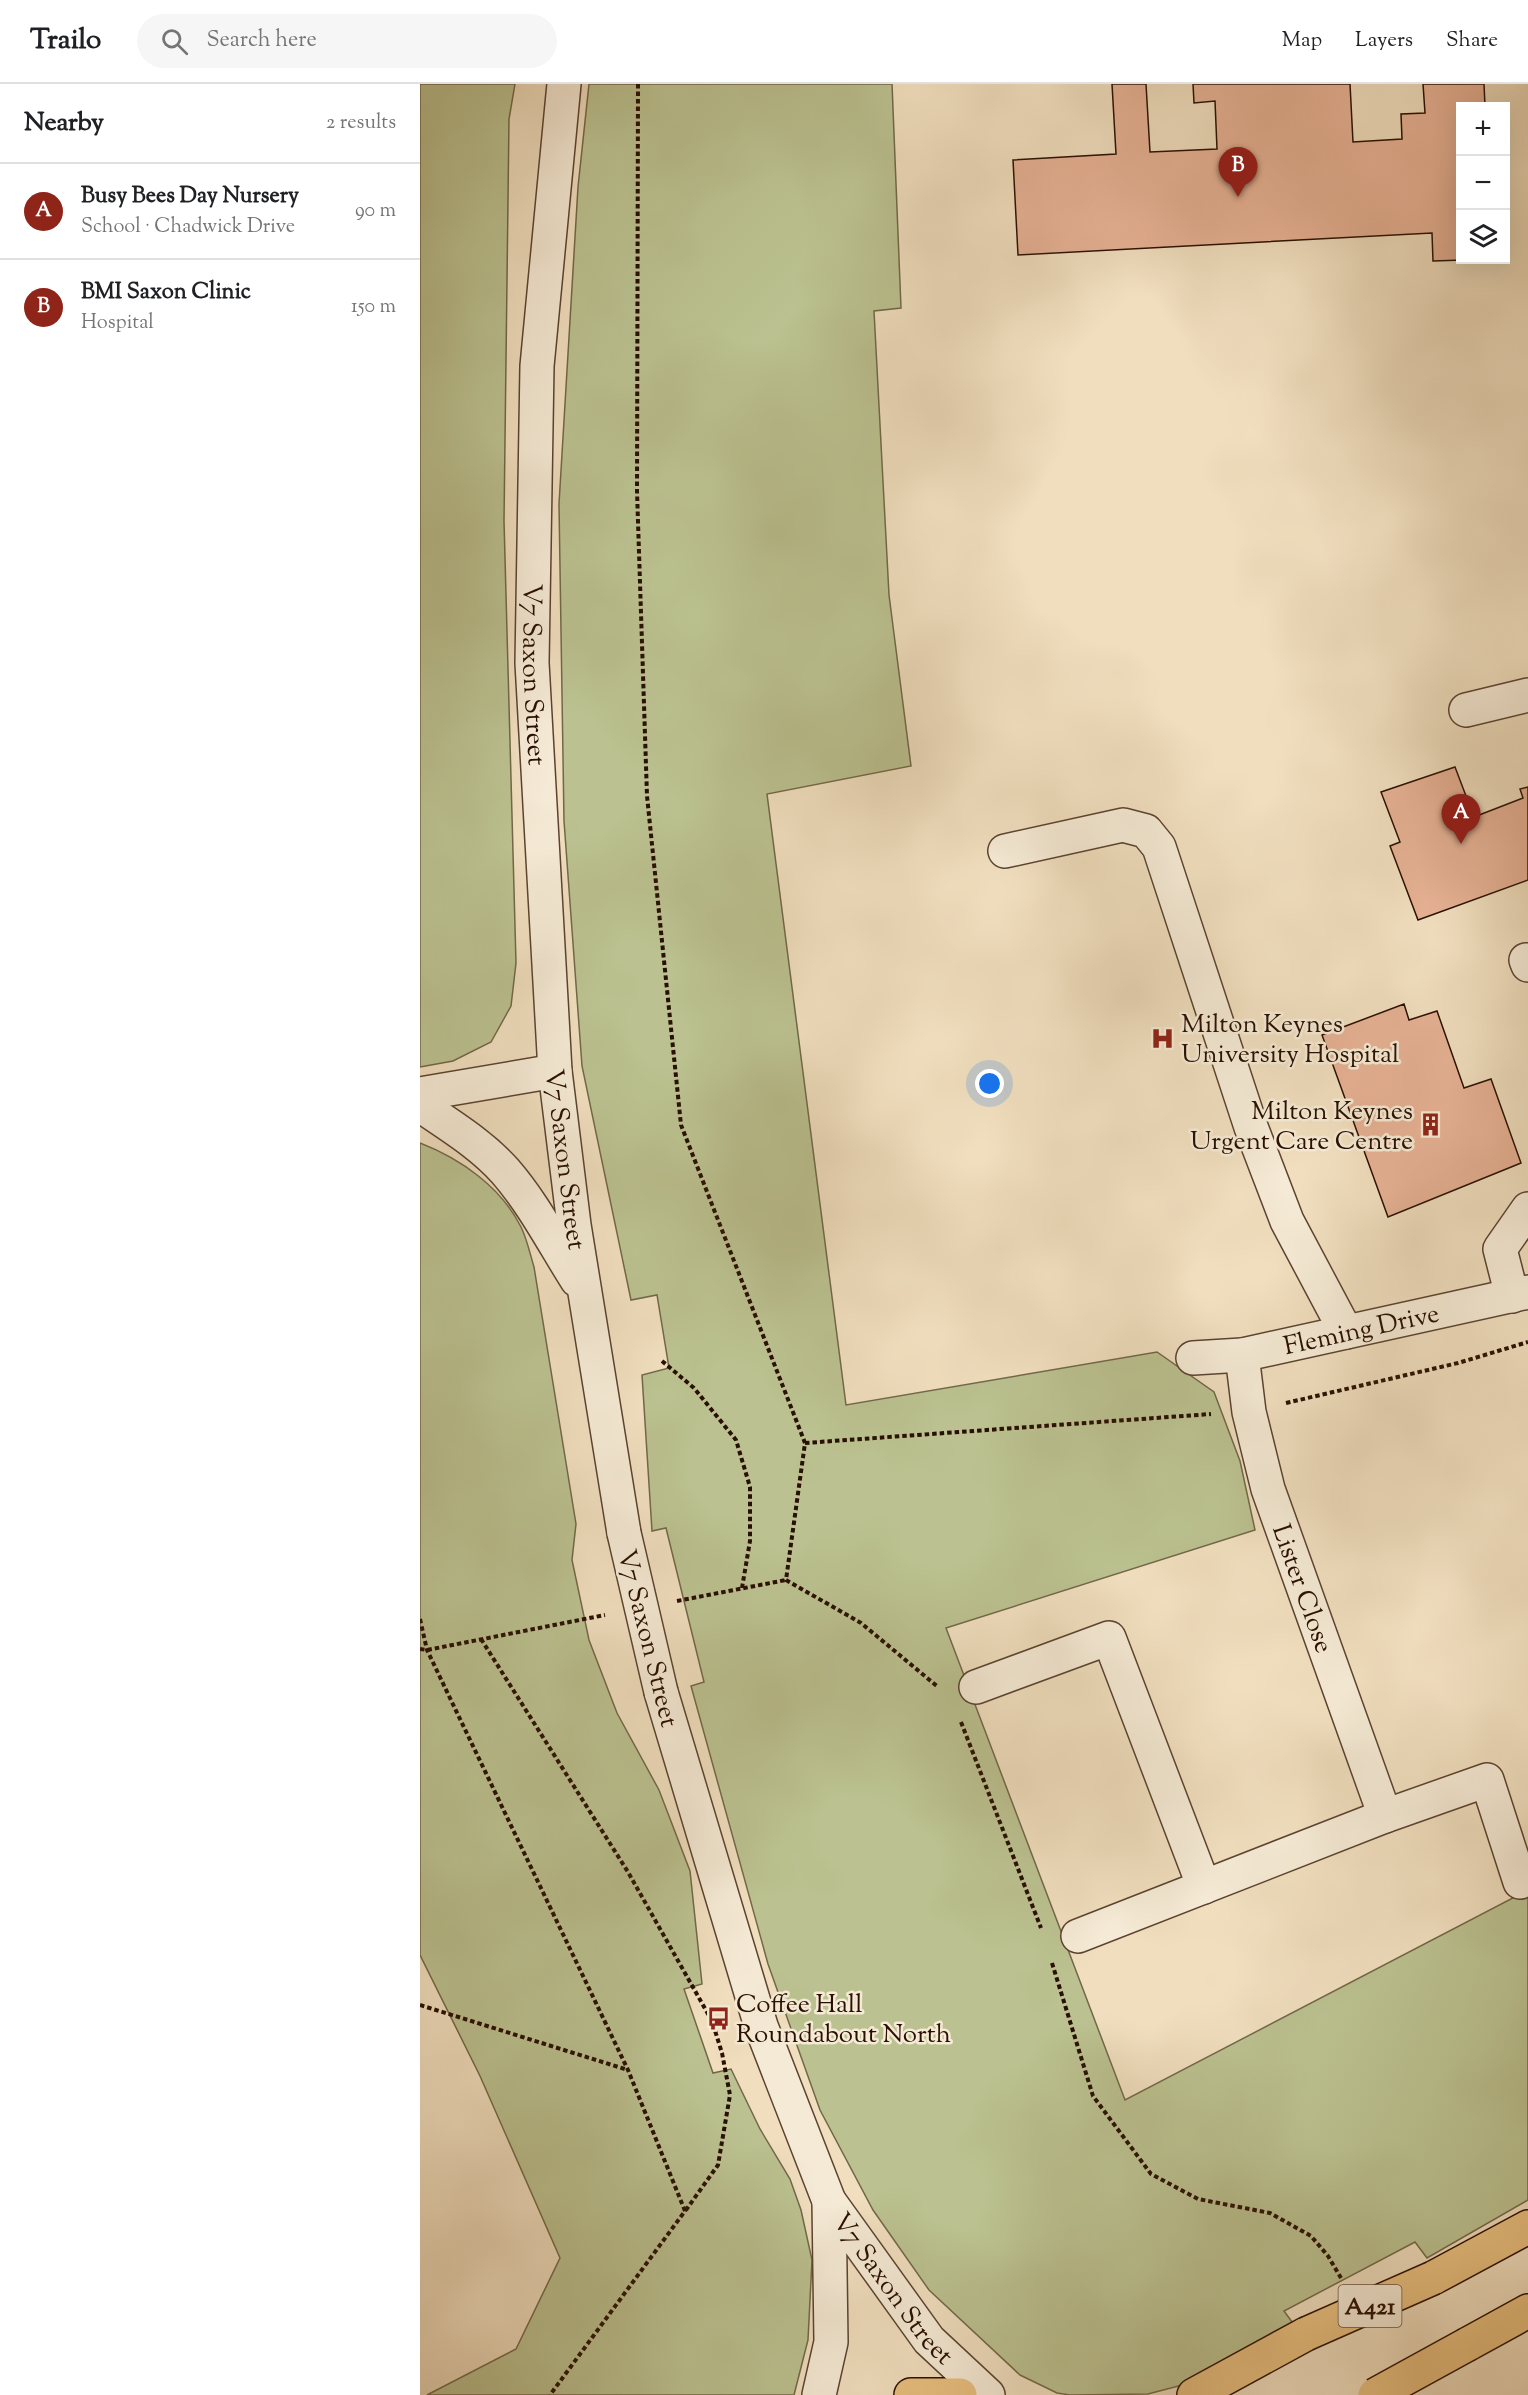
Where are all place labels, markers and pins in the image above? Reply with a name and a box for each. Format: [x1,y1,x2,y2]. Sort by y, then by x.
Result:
pin: B [1218,147,1258,197]
pin: A [1442,794,1480,844]
place label: Milton Keynes University Hospital [1181,1007,1399,1074]
hospital icon: Milton Keynes University Hospital [1150,1025,1176,1051]
place label: Milton Keynes Urgent Care Centre [1190,1094,1413,1161]
building icon: Milton Keynes Urgent Care Centre [1418,1112,1444,1138]
place label: Coffee Hall Roundabout North [736,1987,951,2054]
bus stop icon: Coffee Hall Roundabout North [705,2005,731,2031]

